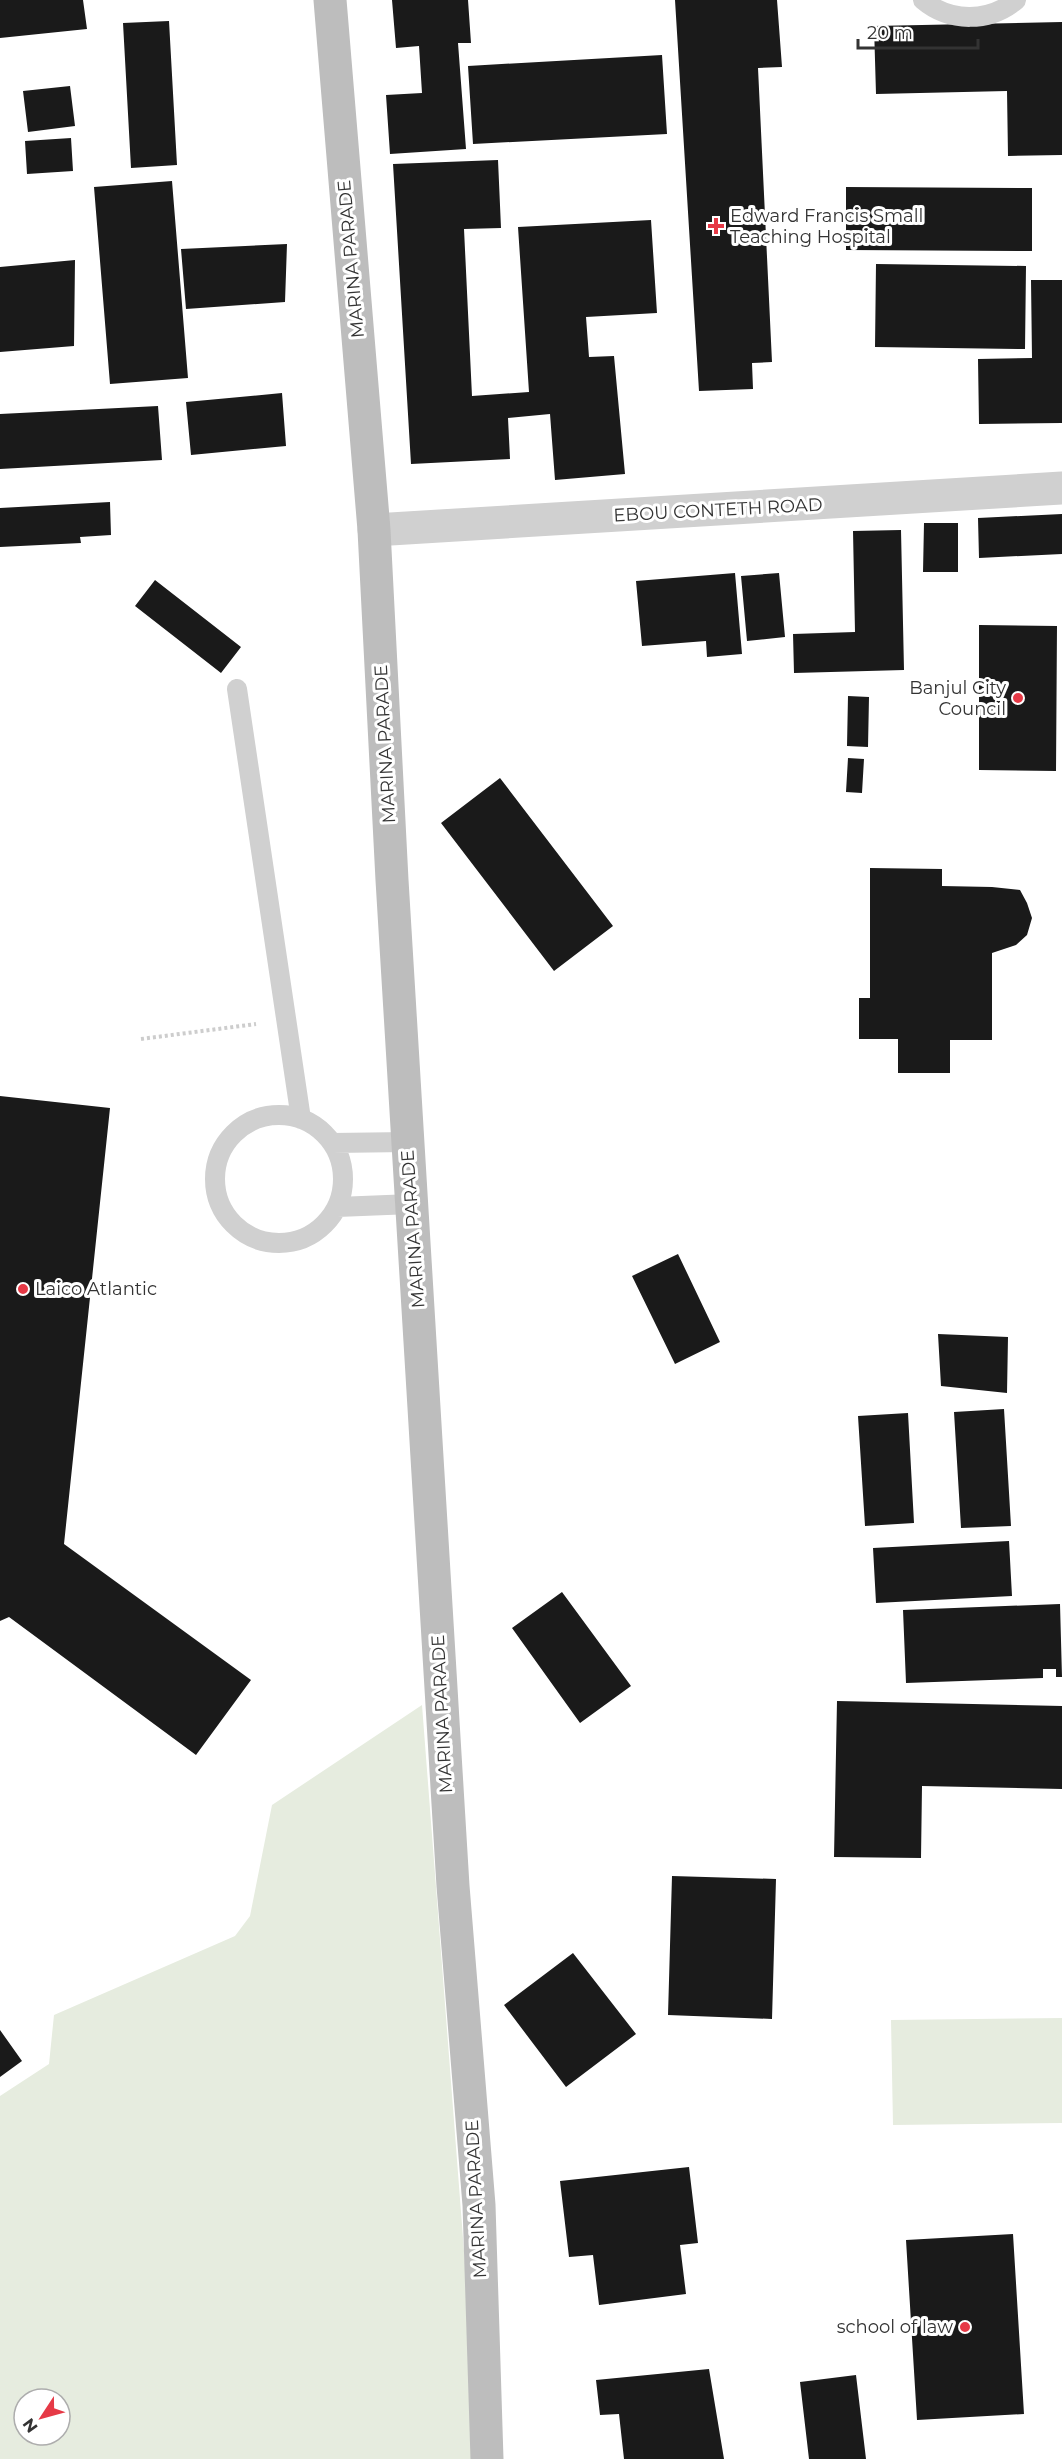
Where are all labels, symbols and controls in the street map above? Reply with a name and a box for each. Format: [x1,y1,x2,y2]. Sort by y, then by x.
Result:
scale bar [858,12,978,50]
text: 20 m [867,22,913,44]
street label: MARINA PARADE [333,179,369,339]
place label: Edward Francis Small Teaching Hospital [730,205,923,248]
marker: Edward Francis Small Teaching Hospital [707,217,725,235]
street label: EBOU CONTETH ROAD [613,494,823,526]
street label: MARINA PARADE [370,664,400,824]
place label: Banjul City Council [909,677,1006,720]
marker: Banjul City Council [1011,691,1025,705]
street label: MARINA PARADE [396,1149,430,1309]
place label: Laico Atlantic [35,1278,157,1300]
marker: Laico Atlantic [16,1282,30,1296]
street label: MARINA PARADE [427,1634,457,1794]
street label: MARINA PARADE [461,2119,491,2279]
place label: school of law [837,2316,953,2338]
marker: school of law [958,2320,972,2334]
north arrow [12,2387,72,2447]
text: N [19,2415,42,2436]

